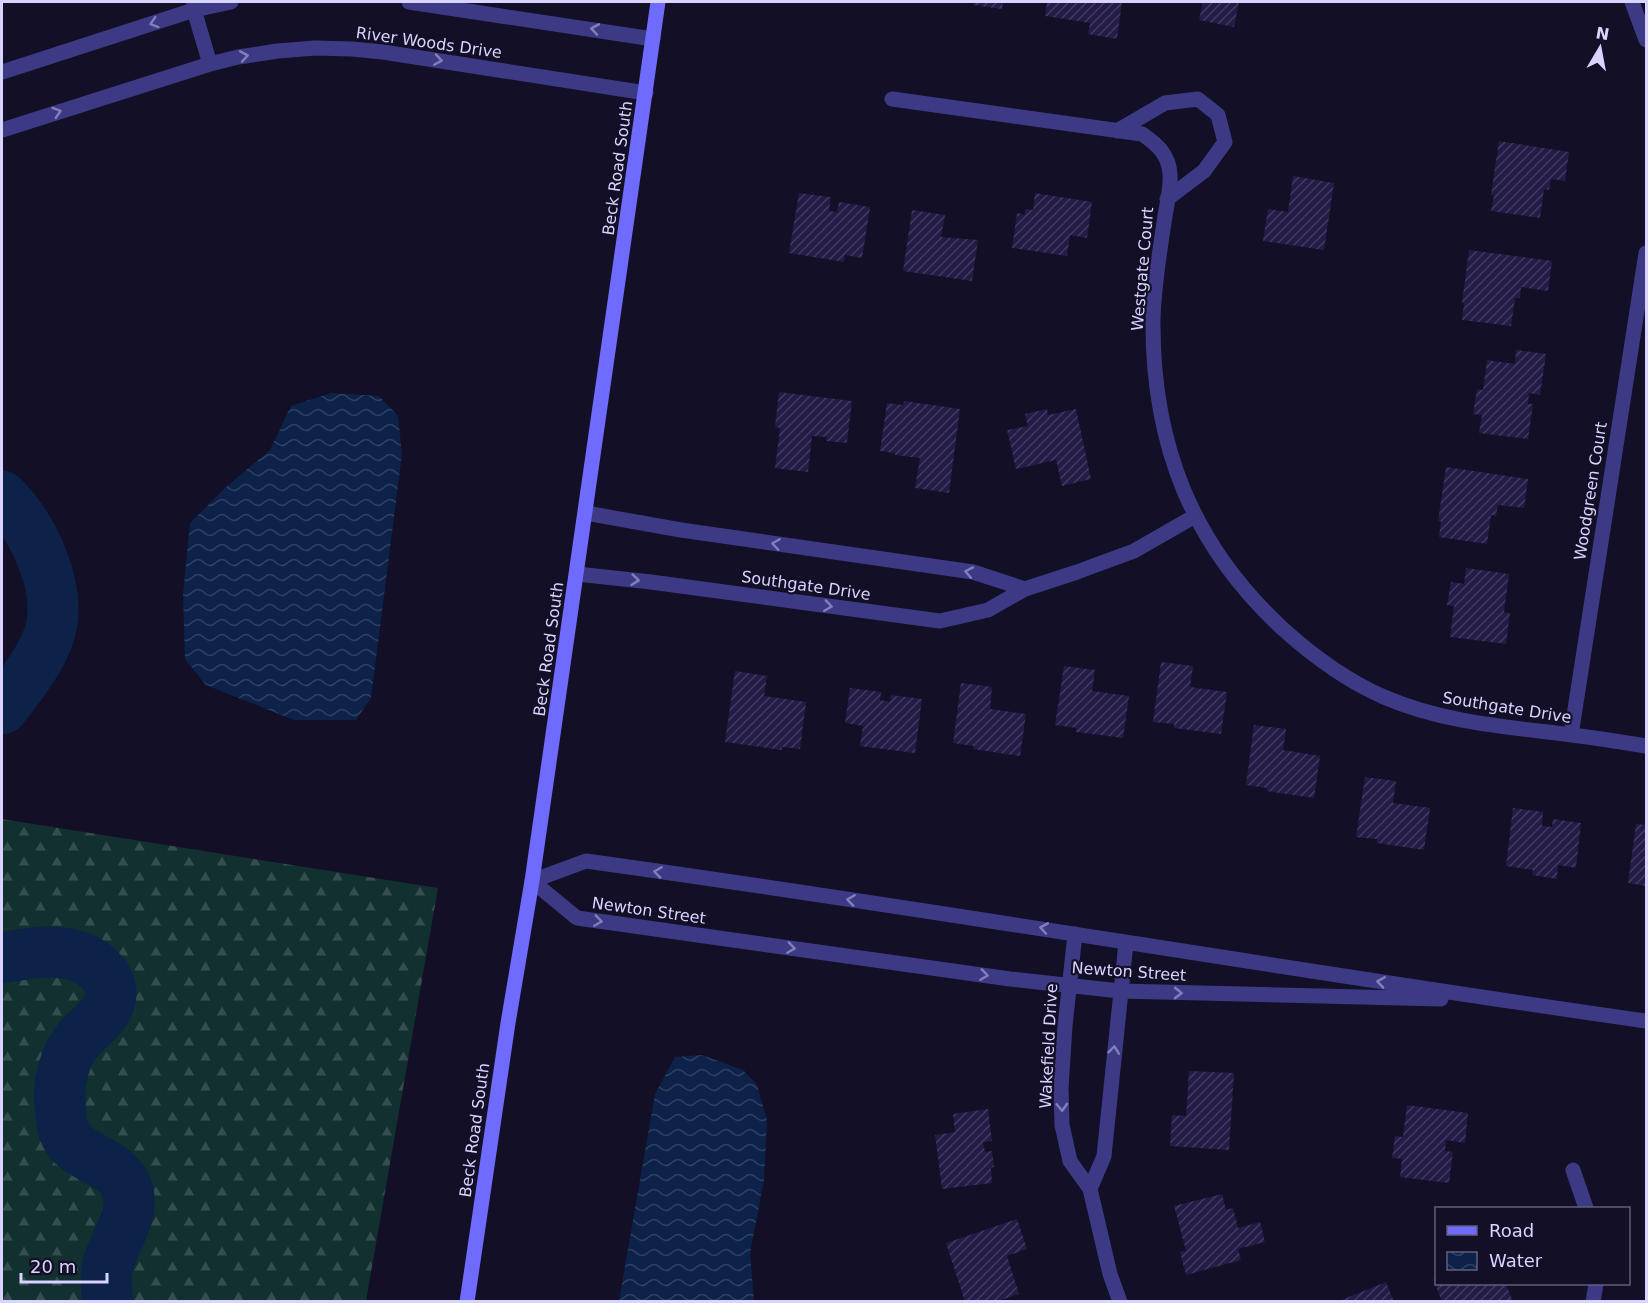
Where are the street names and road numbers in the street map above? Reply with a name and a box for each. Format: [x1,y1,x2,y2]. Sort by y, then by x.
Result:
street label: River Woods Drive [355,23,503,62]
street label: Beck Road South [599,100,636,237]
street label: Westgate Court [1128,206,1157,332]
street label: Woodgreen Court [1570,421,1611,562]
street label: Southgate Drive [740,567,872,604]
street label: Beck Road South [530,581,567,718]
street label: Southgate Drive [1441,688,1573,727]
street label: Newton Street [591,893,707,928]
street label: Newton Street [1071,958,1187,985]
street label: Wakefield Drive [1036,983,1061,1109]
street label: Beck Road South [456,1062,493,1199]

